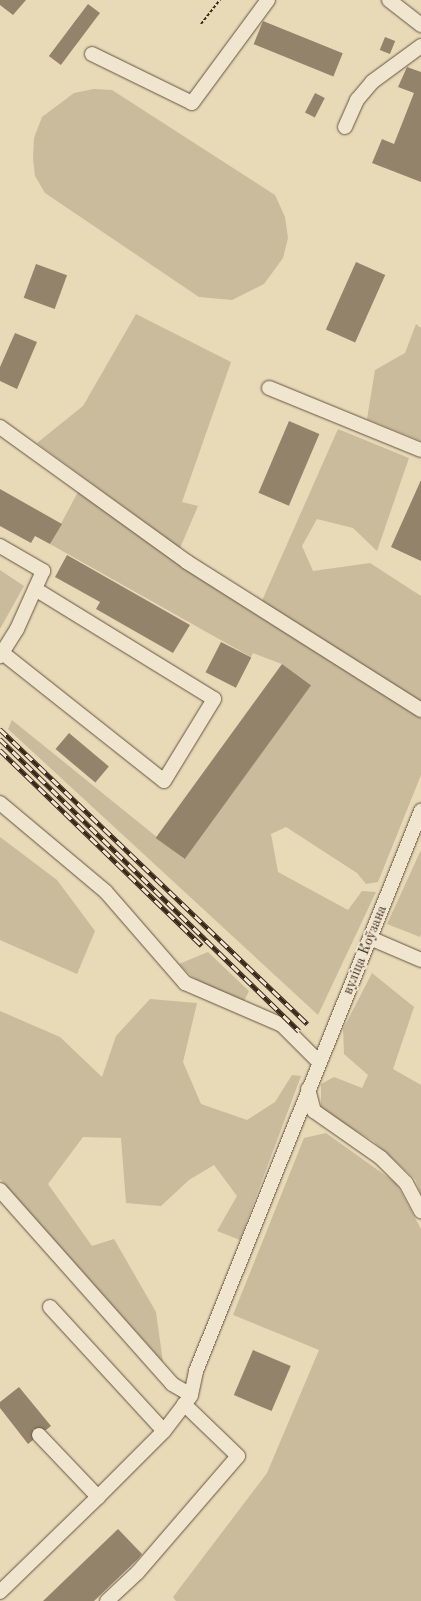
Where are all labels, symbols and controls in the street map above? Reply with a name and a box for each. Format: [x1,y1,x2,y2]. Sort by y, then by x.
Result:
street label: вуліца Коўзана [340,903,390,997]

